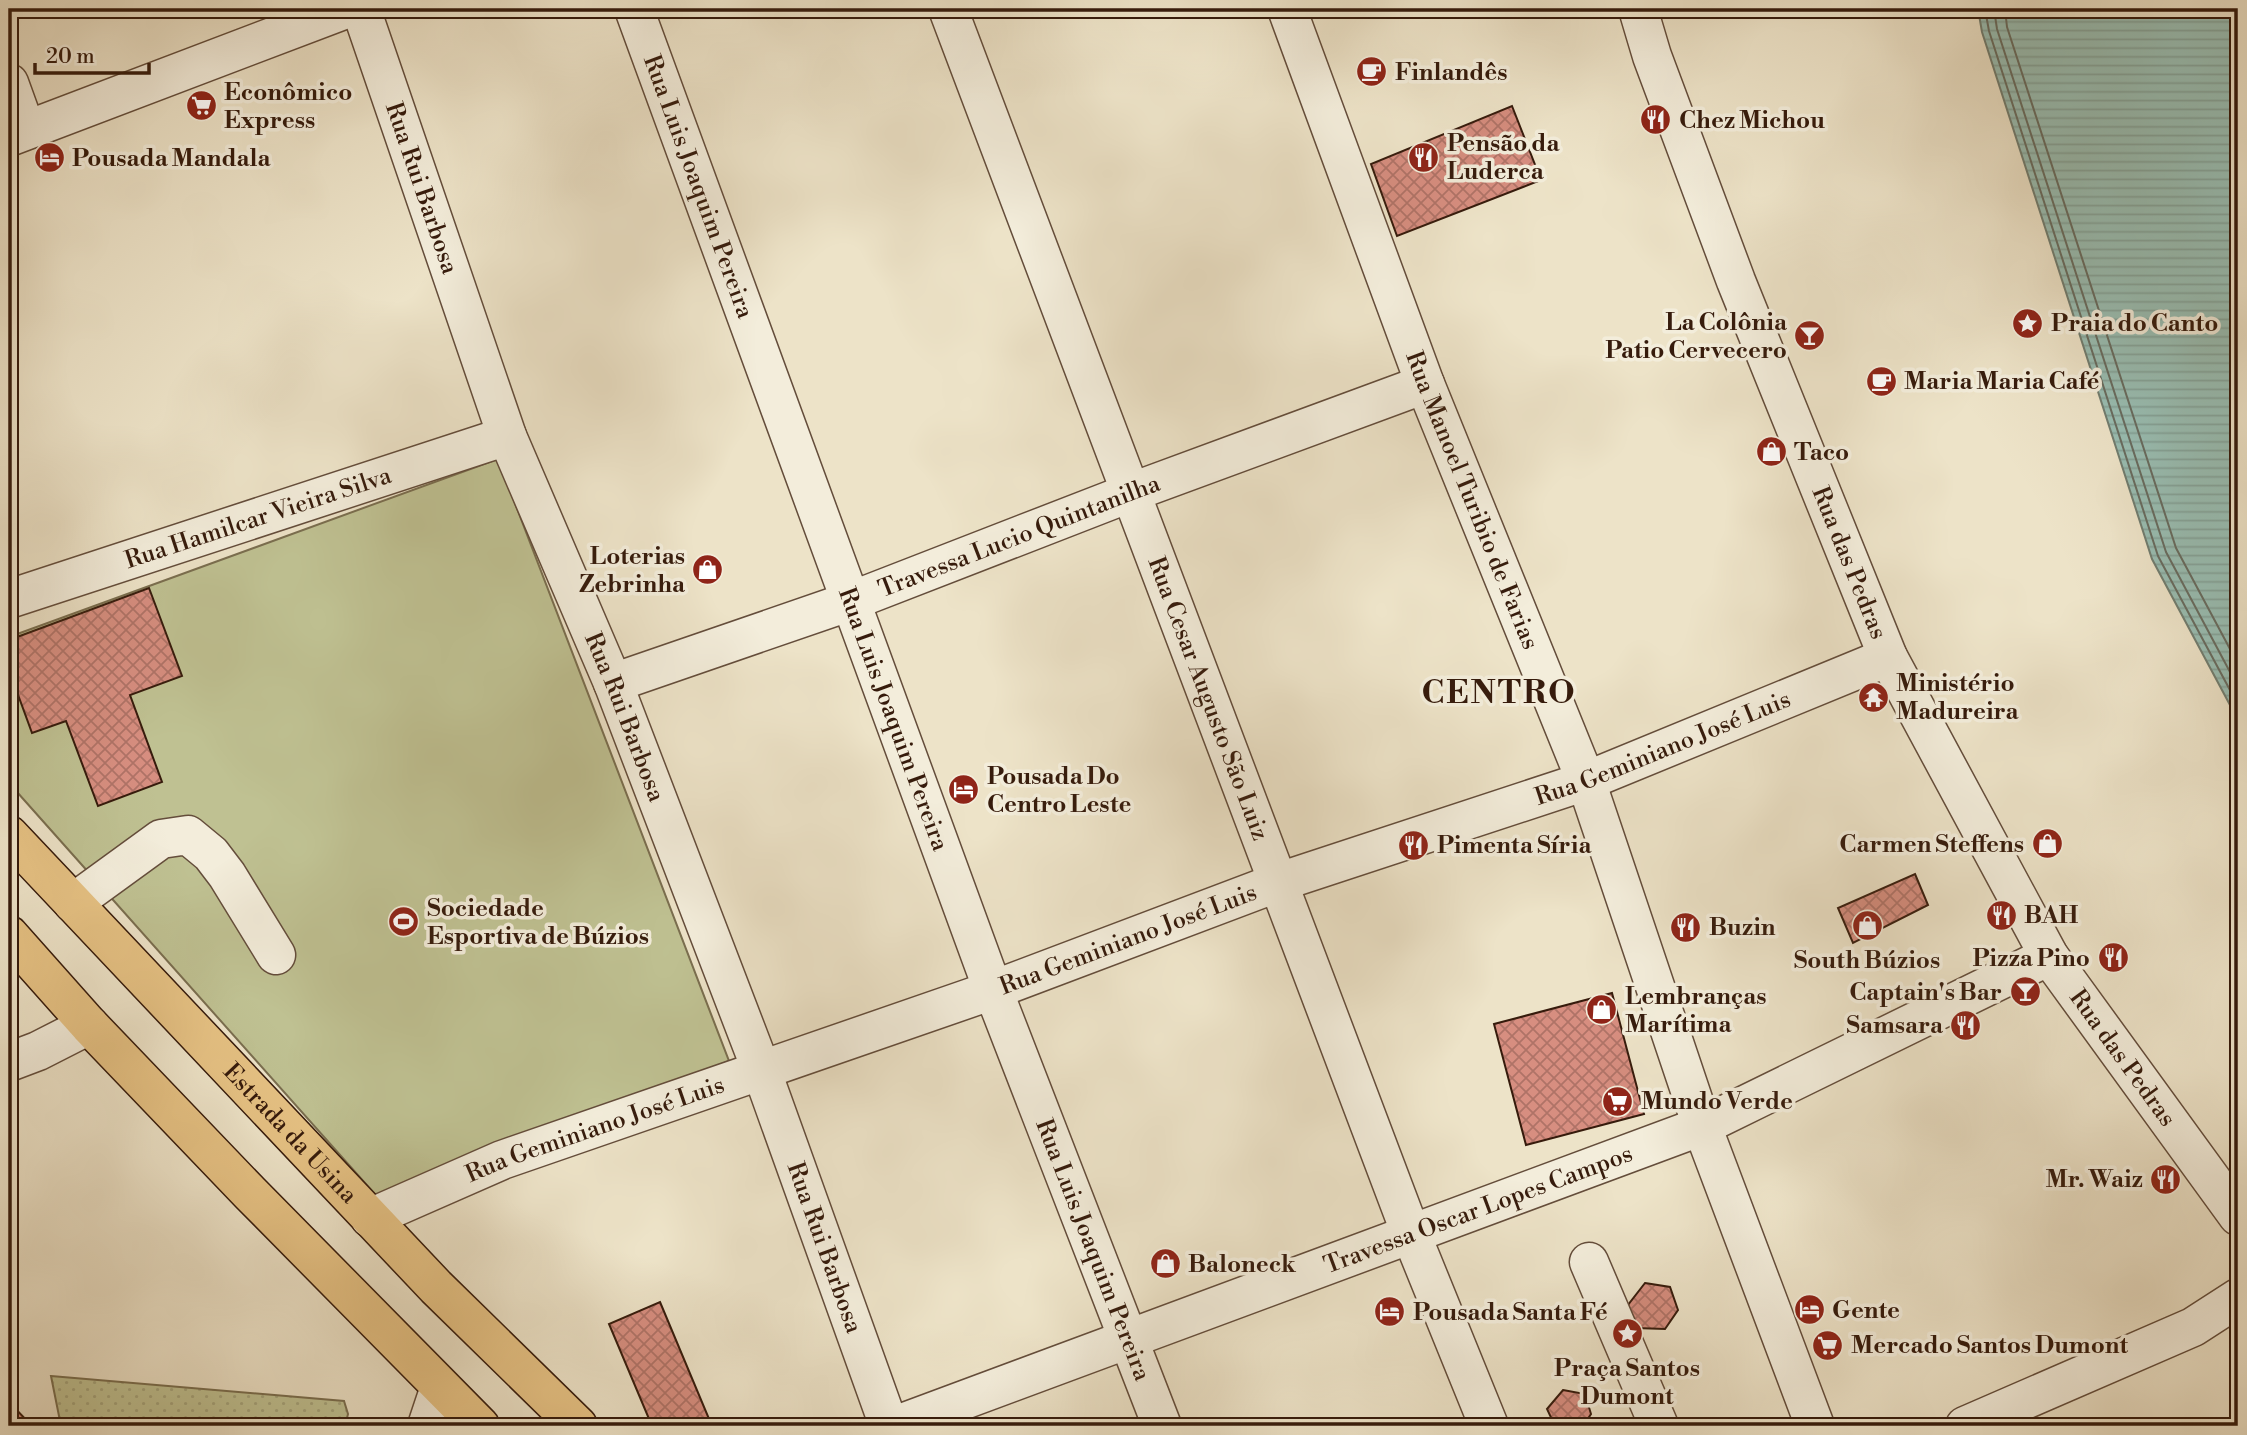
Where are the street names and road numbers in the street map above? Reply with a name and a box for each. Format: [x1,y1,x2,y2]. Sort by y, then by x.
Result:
street label: Rua Luis Joaquim Pereira [636,51,760,324]
street label: Rua Rui Barbosa [378,98,465,279]
street label: Rua Manoel Turibio de Farias [1398,347,1545,654]
street label: Rua Hamilcar Vieira Silva [121,461,396,576]
street label: Travessa Lucio Quintanilha [874,469,1165,605]
street label: Rua das Pedras [1805,482,1893,644]
street label: Rua Cesar Augusto São Luiz [1140,553,1275,845]
street label: Rua Luis Joaquim Pereira [831,583,955,856]
street label: Rua Rui Barbosa [577,628,671,807]
street label: Rua Geminiano José Luis [1531,685,1795,813]
street label: Rua Geminiano José Luis [995,878,1261,1002]
street label: Rua das Pedras [2062,984,2182,1133]
street label: Estrada da Usina [216,1057,364,1211]
street label: Rua Geminiano José Luis [461,1070,729,1190]
street label: Rua Luis Joaquim Pereira [1028,1115,1157,1386]
street label: Travessa Oscar Lopes Campos [1320,1139,1637,1281]
street label: Rua Rui Barbosa [780,1158,869,1338]

